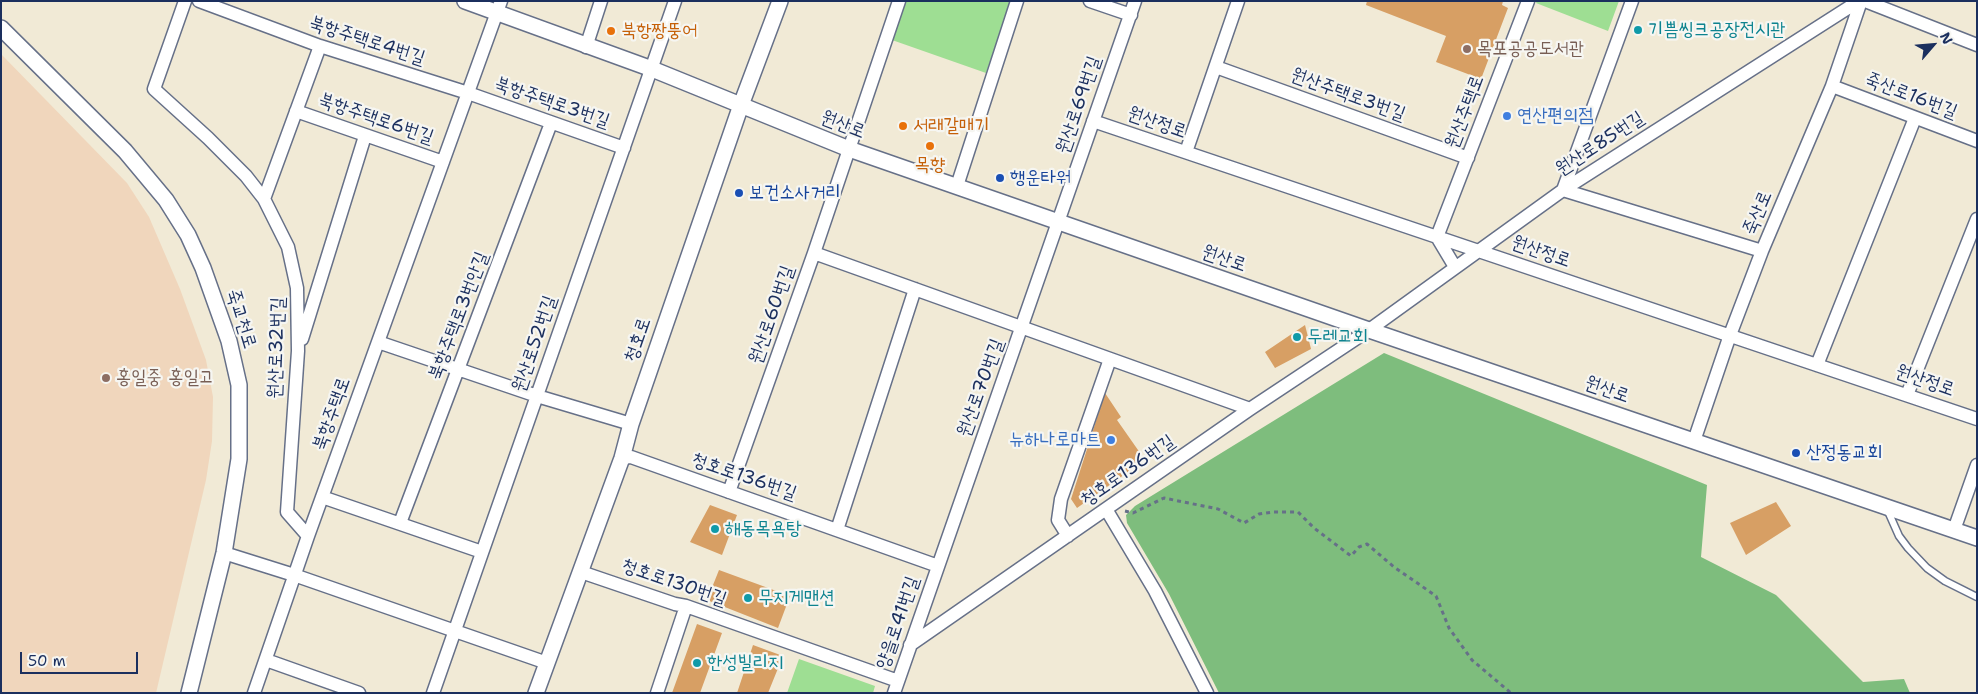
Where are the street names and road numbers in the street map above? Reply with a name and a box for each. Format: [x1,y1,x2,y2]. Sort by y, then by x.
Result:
street label: 북항주택로4번길 [306,12,428,70]
street label: 원산로69번길 [1052,53,1106,157]
street label: 원산주택로3번길 [1288,64,1408,126]
street label: 죽산로16번길 [1862,68,1960,124]
street label: 원산주택로 [1441,72,1489,152]
street label: 북항주택로3번길 [491,73,613,133]
street label: 북항주택로6번길 [315,89,437,149]
street label: 원산정로 [1124,102,1190,144]
street label: 원산로 [818,106,868,144]
street label: 원산로85번길 [1551,107,1649,181]
street label: 죽산로 [1739,187,1777,239]
street label: 원산정로 [1508,231,1574,273]
street label: 원산로 [1199,241,1249,277]
street label: 북항주택로3번안길 [424,249,494,383]
street label: 원산로60번길 [745,263,799,367]
street label: 죽교천로 [221,286,261,352]
street label: 원산로52번길 [508,293,562,395]
street label: 원산로32번길 [264,297,290,399]
street label: 청호로 [620,315,656,365]
street label: 원산로70번길 [953,336,1009,440]
street label: 원산정로 [1892,360,1958,402]
street label: 원산로 [1582,372,1632,408]
street label: 북항주택로 [308,374,356,454]
street label: 청호로136번길 [1077,430,1179,512]
street label: 청호로136번길 [688,448,800,506]
street label: 청호로130번길 [618,554,730,612]
street label: 양을로41번길 [871,574,925,672]

